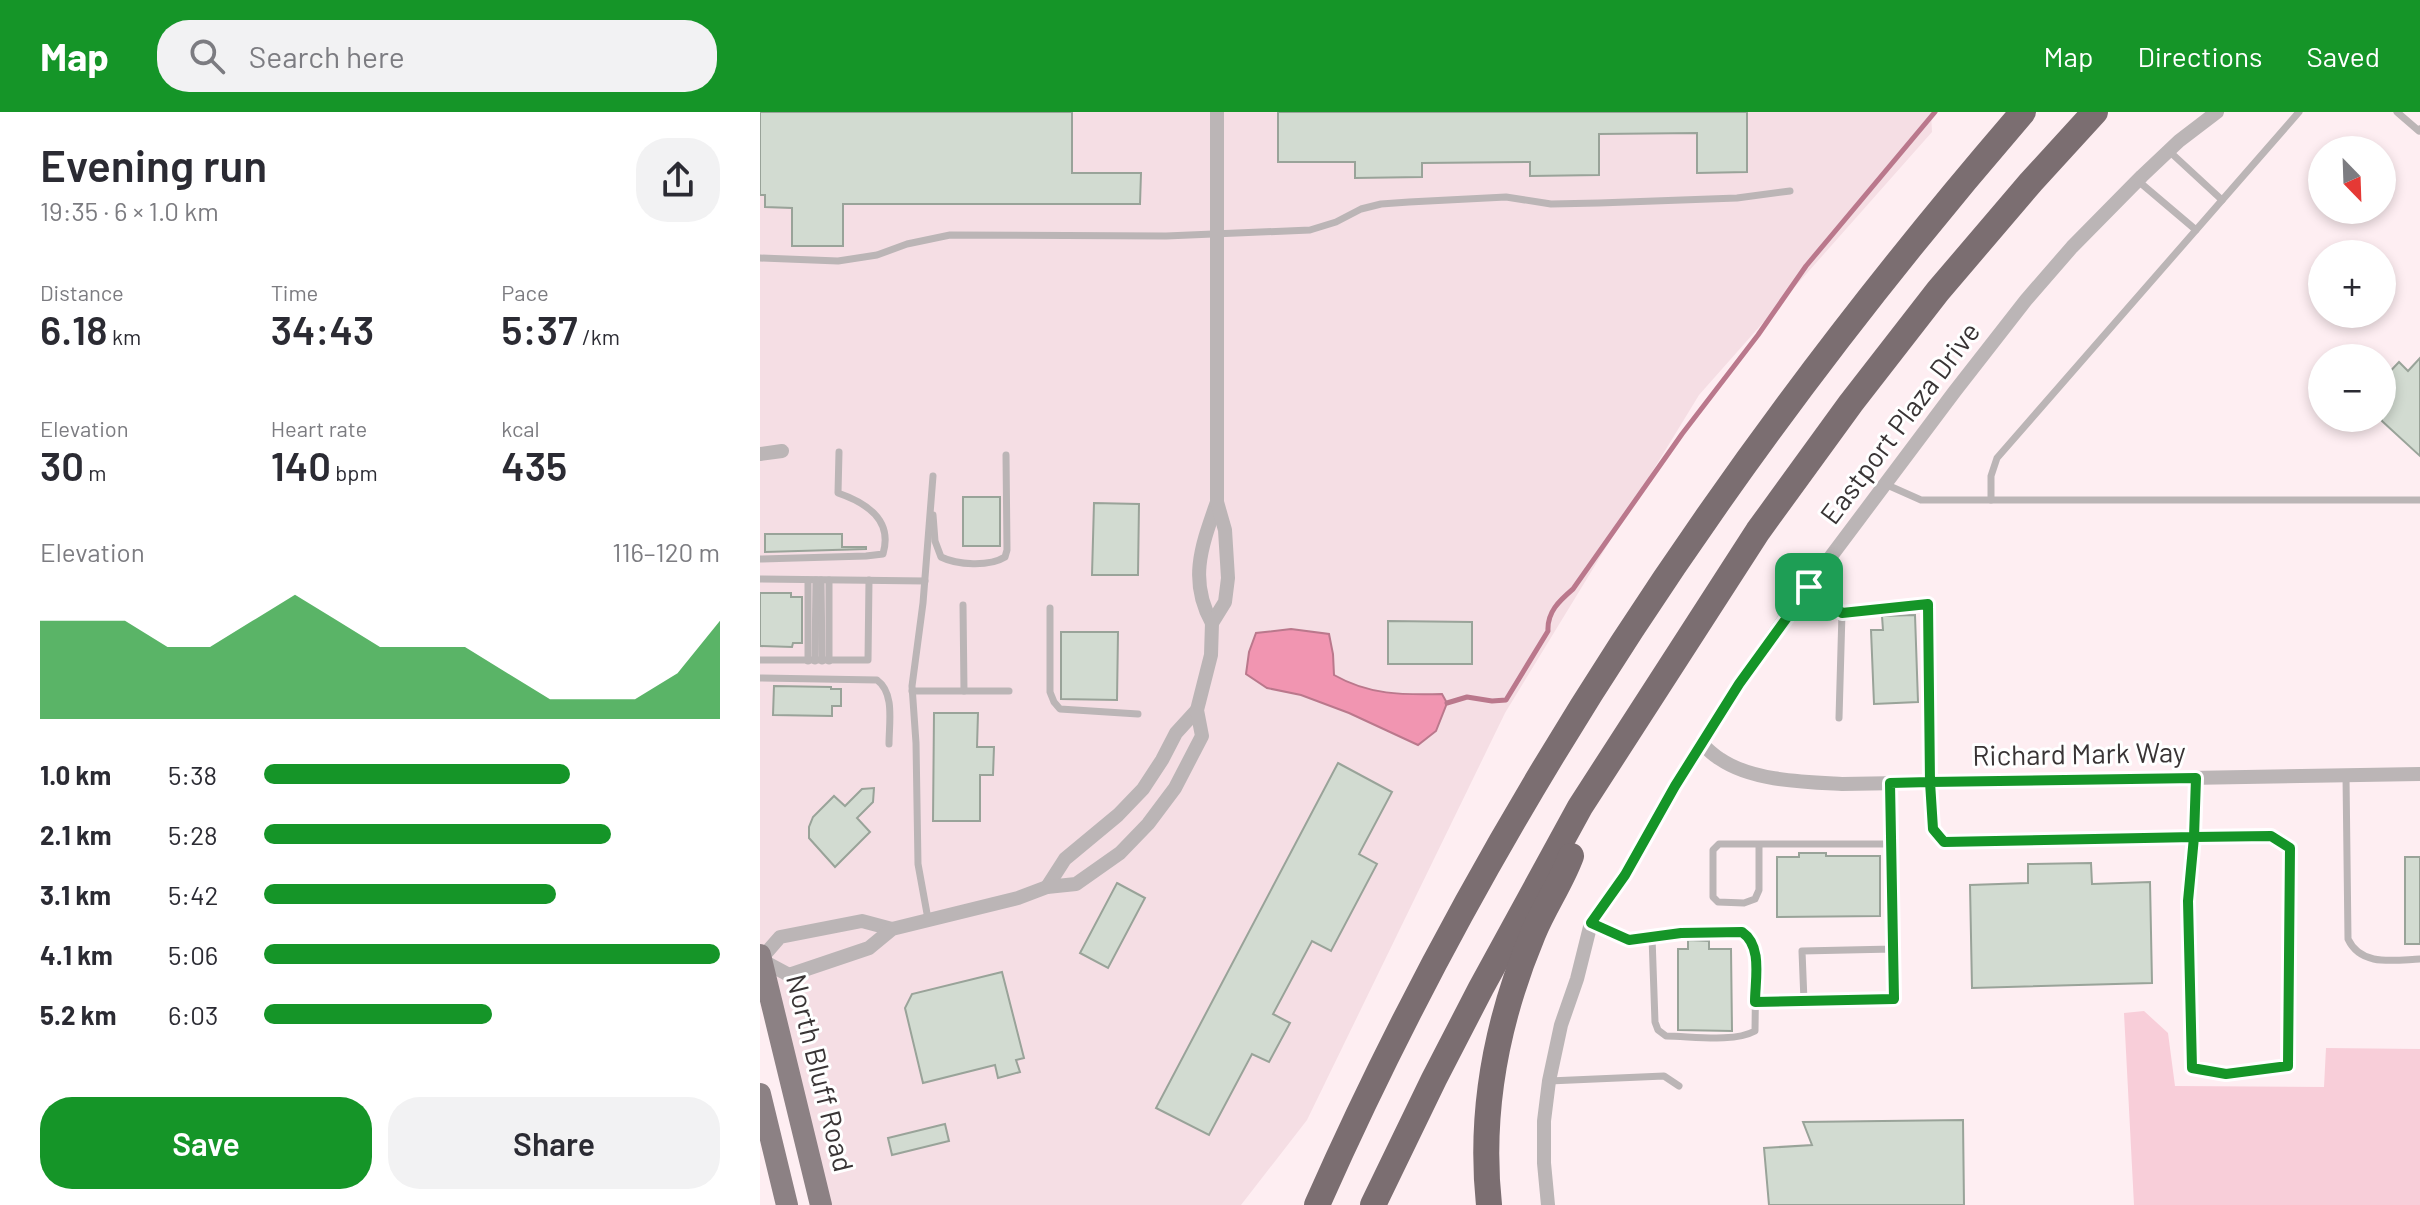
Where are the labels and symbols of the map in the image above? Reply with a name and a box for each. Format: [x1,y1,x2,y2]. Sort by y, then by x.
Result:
north arrow [2308,136,2396,224]
street label: Eastport Plaza Drive [1812,315,1986,530]
pin [1775,553,1843,621]
street label: Richard Mark Way [1972,734,2186,772]
street label: North Bluff Road [780,971,862,1175]

